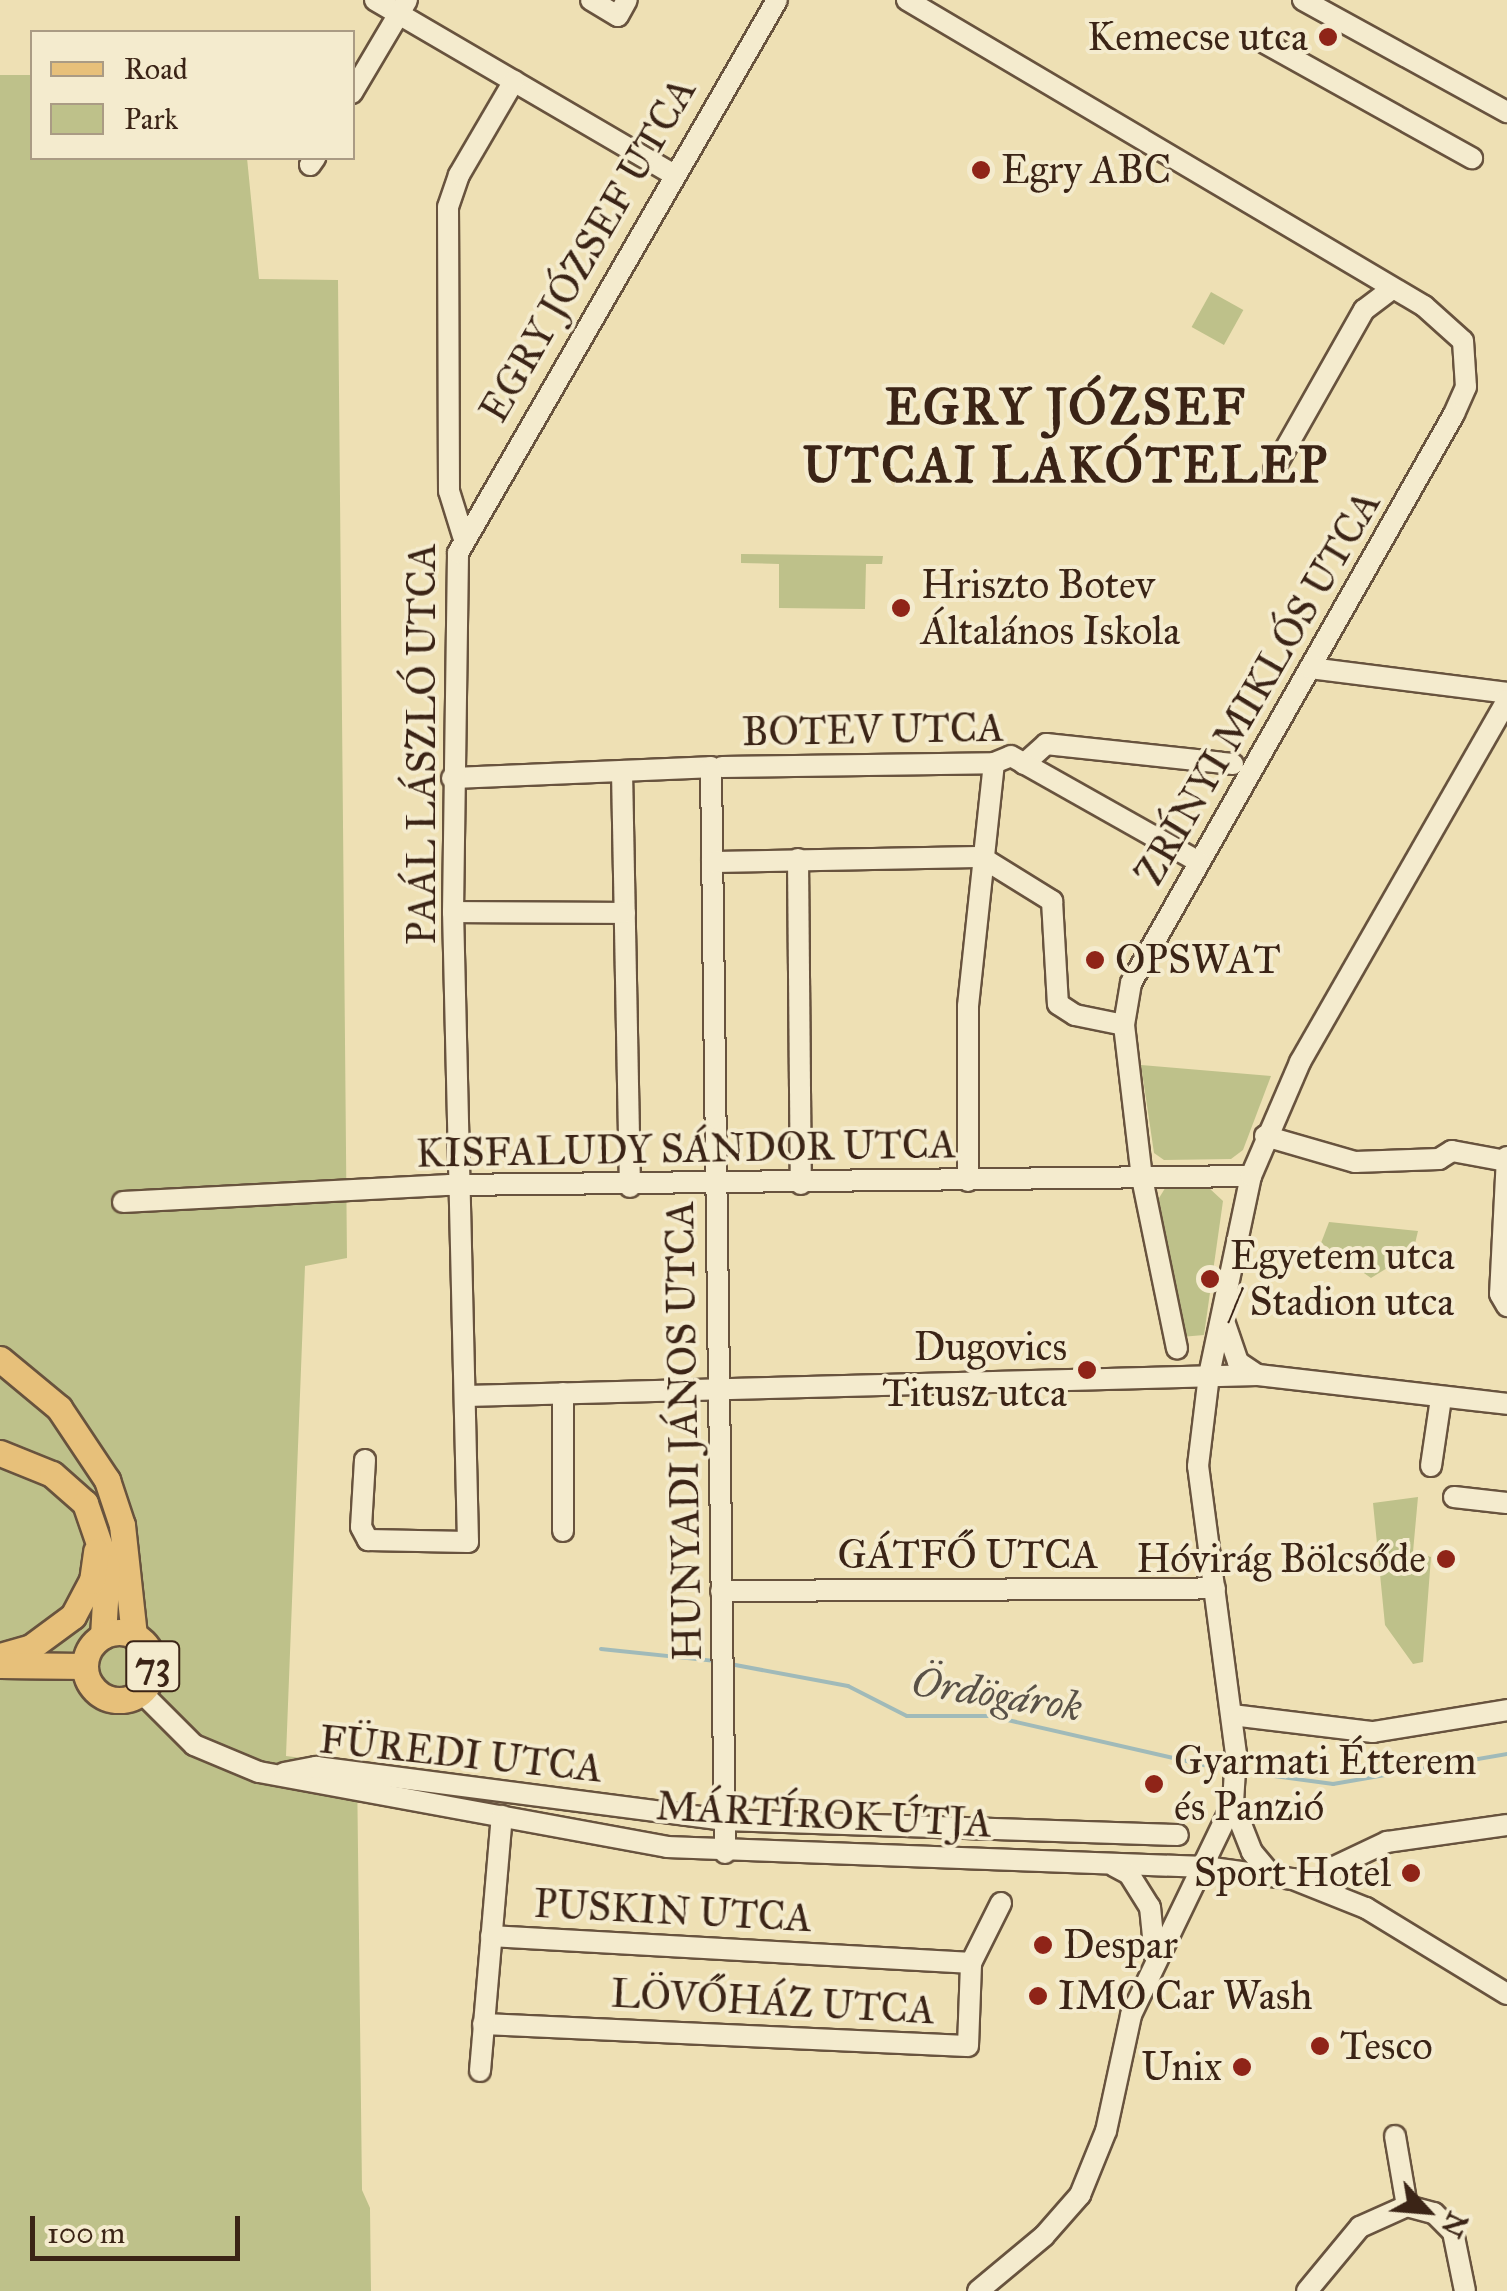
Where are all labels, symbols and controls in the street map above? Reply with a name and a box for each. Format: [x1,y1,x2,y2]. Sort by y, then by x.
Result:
place label: Kemecse utca [1087,13,1308,61]
marker: Kemecse utca [1317,26,1339,48]
legend [30,30,355,160]
text: Road [124,51,188,87]
street label: EGRY JÓZSEF UTCA [470,69,706,431]
text: Park [124,101,178,137]
place label: Egry ABC [1001,146,1171,194]
marker: Egry ABC [970,159,992,181]
district label: EGRY JÓZSEF UTCAI LAKÓTELEP [803,377,1329,494]
street label: ZRÍNYI MIKLÓS UTCA [1125,482,1391,894]
street label: PAÁL LÁSZLÓ UTCA [398,543,446,945]
place label: Hriszto Botev Általános Iskola [921,561,1180,655]
marker: Hriszto Botev Általános Iskola [890,597,912,619]
street label: BOTEV UTCA [741,704,1005,756]
place label: OPSWAT [1115,936,1281,984]
marker: OPSWAT [1084,949,1106,971]
street label: KISFALUDY SÁNDOR UTCA [416,1120,956,1178]
street label: HUNYADI JÁNOS UTCA [656,1201,712,1661]
place label: Egyetem utca / Stadion utca [1230,1232,1455,1326]
marker: Egyetem utca / Stadion utca [1199,1268,1221,1290]
place label: Dugovics Titusz utca [882,1323,1067,1417]
marker: Dugovics Titusz utca [1076,1359,1098,1381]
street label: GÁTFŐ UTCA [838,1531,1098,1579]
place label: Hóvirág Bölcsőde [1136,1535,1426,1583]
marker: Hóvirág Bölcsőde [1435,1548,1457,1570]
road number: 73 [123,1633,183,1699]
water label: Ördögárok [908,1656,1086,1732]
street label: FÜREDI UTCA [317,1715,605,1793]
place label: Gyarmati Étterem és Panzió [1174,1737,1477,1831]
marker: Gyarmati Étterem és Panzió [1143,1773,1165,1795]
street label: MÁRTÍROK ÚTJA [655,1782,993,1848]
place label: Sport Hotel [1194,1849,1391,1897]
marker: Sport Hotel [1400,1862,1422,1884]
street label: PUSKIN UTCA [533,1880,813,1942]
place label: Despar [1063,1921,1178,1969]
marker: Despar [1032,1934,1054,1956]
street label: LÖVŐHÁZ UTCA [610,1970,936,2034]
place label: IMO Car Wash [1058,1972,1313,2020]
marker: IMO Car Wash [1027,1985,1049,2007]
place label: Tesco [1340,2022,1433,2070]
marker: Tesco [1309,2035,1331,2057]
place label: Unix [1141,2043,1222,2091]
marker: Unix [1231,2056,1253,2078]
north arrow [1377,2161,1477,2261]
scale bar [35,2196,245,2258]
text: N [1433,2206,1475,2243]
text: 100 m [47,2215,125,2251]

